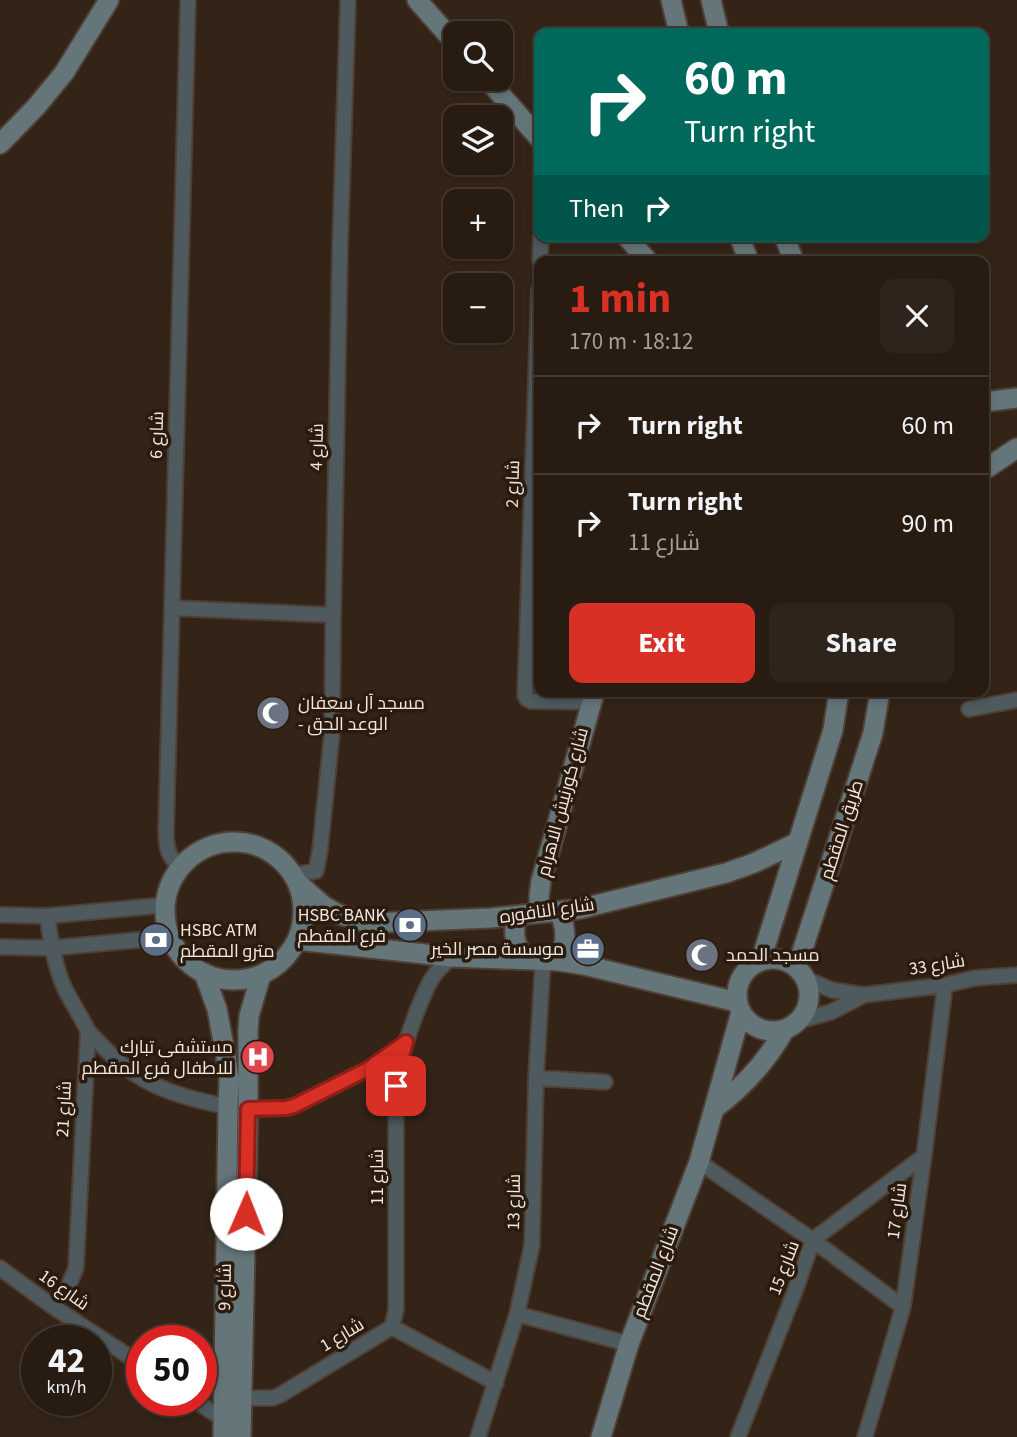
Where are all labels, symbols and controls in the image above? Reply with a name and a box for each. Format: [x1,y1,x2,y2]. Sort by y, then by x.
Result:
map controls [443,21,513,343]
button: search [443,21,513,91]
text: 60 m [684,44,788,114]
icon: right [569,56,660,147]
button: layers [443,105,513,175]
text: Turn right [684,109,815,155]
button: + [443,189,513,259]
icon: right [638,189,676,227]
text: Then [569,190,624,227]
text: 1 min [569,269,671,329]
button: − [443,273,513,343]
button: close [880,279,954,353]
text: 170 m · 18:12 [569,325,693,358]
icon: right [569,406,607,444]
text: Turn right [628,407,743,444]
text: 60 m [901,407,954,444]
street label: شارع 6 [144,411,170,459]
street label: شارع 4 [304,423,330,471]
street label: شارع 2 [500,460,526,508]
text: Turn right [628,483,743,520]
icon: right [569,504,607,542]
text: 90 m [901,505,954,542]
text: شارع 11 [628,526,700,559]
button: Exit [569,603,755,683]
button: Share [769,603,954,683]
place label: مسجد آل سعفان - الوعد الحق [298,691,425,737]
mosque icon: مسجد آل سعفان - الوعد الحق [254,694,292,732]
street label: شارع كورنيش الاهرام [531,725,595,879]
street label: طريق المقطم [814,777,870,883]
street label: شارع النافوره [498,892,596,930]
place label: HSBC BANK فرع المقطم [297,903,387,949]
bank icon: HSBC BANK فرع المقطم [391,906,429,944]
place label: HSBC ATM مترو المقطم [180,918,274,964]
bank icon: HSBC ATM مترو المقطم [137,921,175,959]
office icon: موسسة مصر الخير [569,930,607,968]
mosque icon: مسجد الحمد [683,936,721,974]
place label: موسسة مصر الخير [430,937,564,962]
place label: مسجد الحمد [726,943,820,968]
street label: شارع 33 [907,948,967,982]
place label: مستشفى تبارك للاطفال فرع المقطم [82,1035,233,1081]
hospital icon: مستشفى تبارك للاطفال فرع المقطم [239,1038,277,1076]
pin [366,1056,426,1116]
icon: arrive [377,1067,415,1105]
street label: شارع 21 [50,1080,78,1138]
street label: شارع 11 [365,1149,390,1205]
street label: شارع 13 [501,1174,527,1230]
position arrow [209,1177,283,1251]
street label: شارع 17 [881,1181,913,1241]
street label: شارع المقطم [627,1222,685,1322]
street label: شارع 15 [762,1237,806,1299]
street label: شارع 9 [212,1263,238,1311]
street label: شارع 16 [34,1264,94,1316]
street label: شارع 1 [315,1312,369,1358]
speed limit sign: 50 [126,1325,217,1416]
text: 42 [48,1336,85,1386]
text: km/h [47,1375,86,1400]

